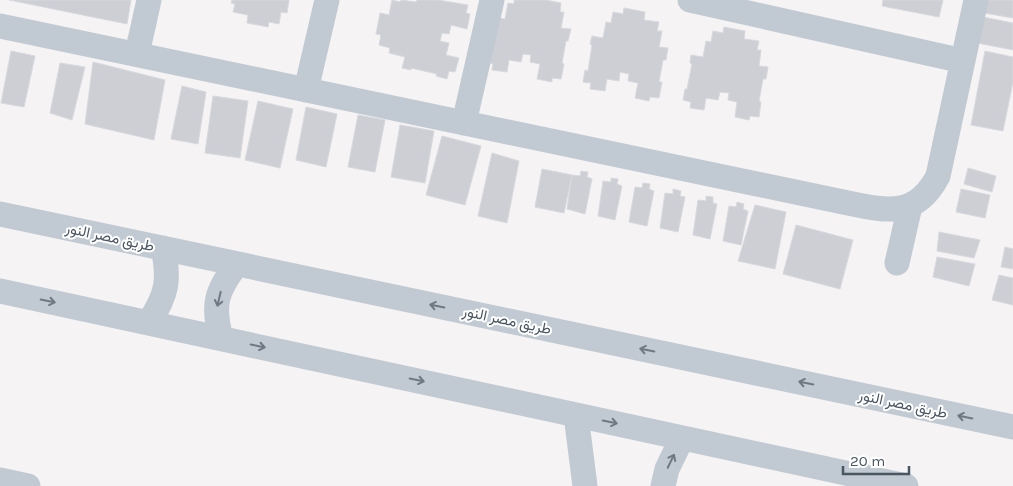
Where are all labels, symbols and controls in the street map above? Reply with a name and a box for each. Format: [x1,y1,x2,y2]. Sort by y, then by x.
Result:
street label: طريق مصر النور [63,219,156,256]
one-way arrow [214,290,223,306]
one-way arrow [39,297,55,307]
one-way arrow [429,301,445,310]
street label: طريق مصر النور [460,302,553,339]
one-way arrow [250,342,266,351]
one-way arrow [640,345,656,354]
one-way arrow [408,376,424,385]
one-way arrow [799,378,815,387]
street label: طريق مصر النور [856,386,949,423]
one-way arrow [958,412,974,421]
one-way arrow [601,418,617,427]
scale bar [843,444,909,476]
text: 20 m [850,452,885,470]
one-way arrow [666,454,676,469]

